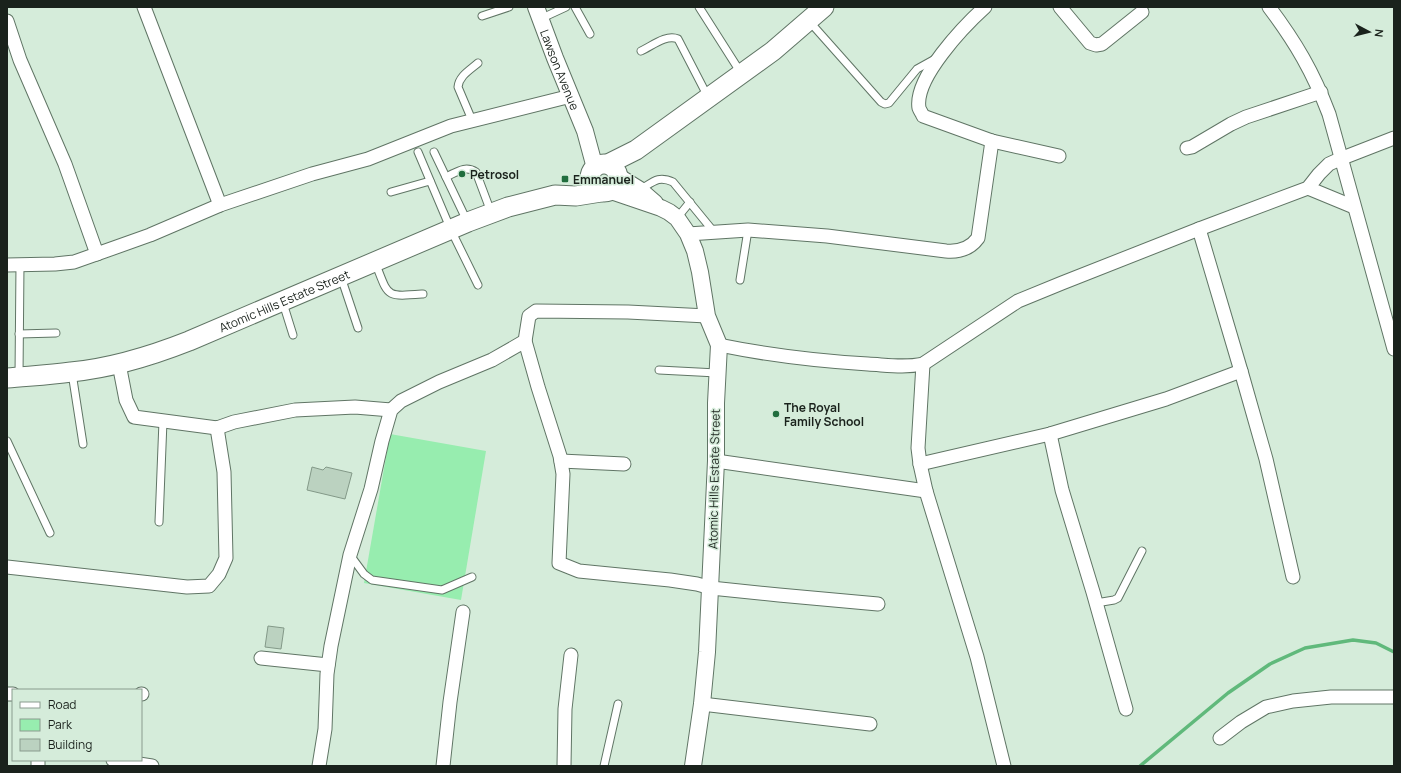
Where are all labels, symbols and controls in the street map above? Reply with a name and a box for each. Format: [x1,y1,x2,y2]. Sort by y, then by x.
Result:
north arrow [1349,12,1389,52]
street label: Lawson Avenue [536,27,584,112]
text: N [1371,28,1387,38]
place label: Petrosol [470,166,519,183]
marker: Petrosol [457,169,467,179]
place label: Emmanuel [573,171,634,188]
marker: Emmanuel [560,174,570,184]
street label: Atomic Hills Estate Street [216,265,352,336]
place label: The Royal Family School [784,399,864,430]
street label: Atomic Hills Estate Street [704,409,724,549]
marker: The Royal Family School [771,409,781,419]
legend [12,689,142,761]
text: Road [48,696,76,713]
text: Park [48,716,73,733]
text: Building [48,736,92,753]

